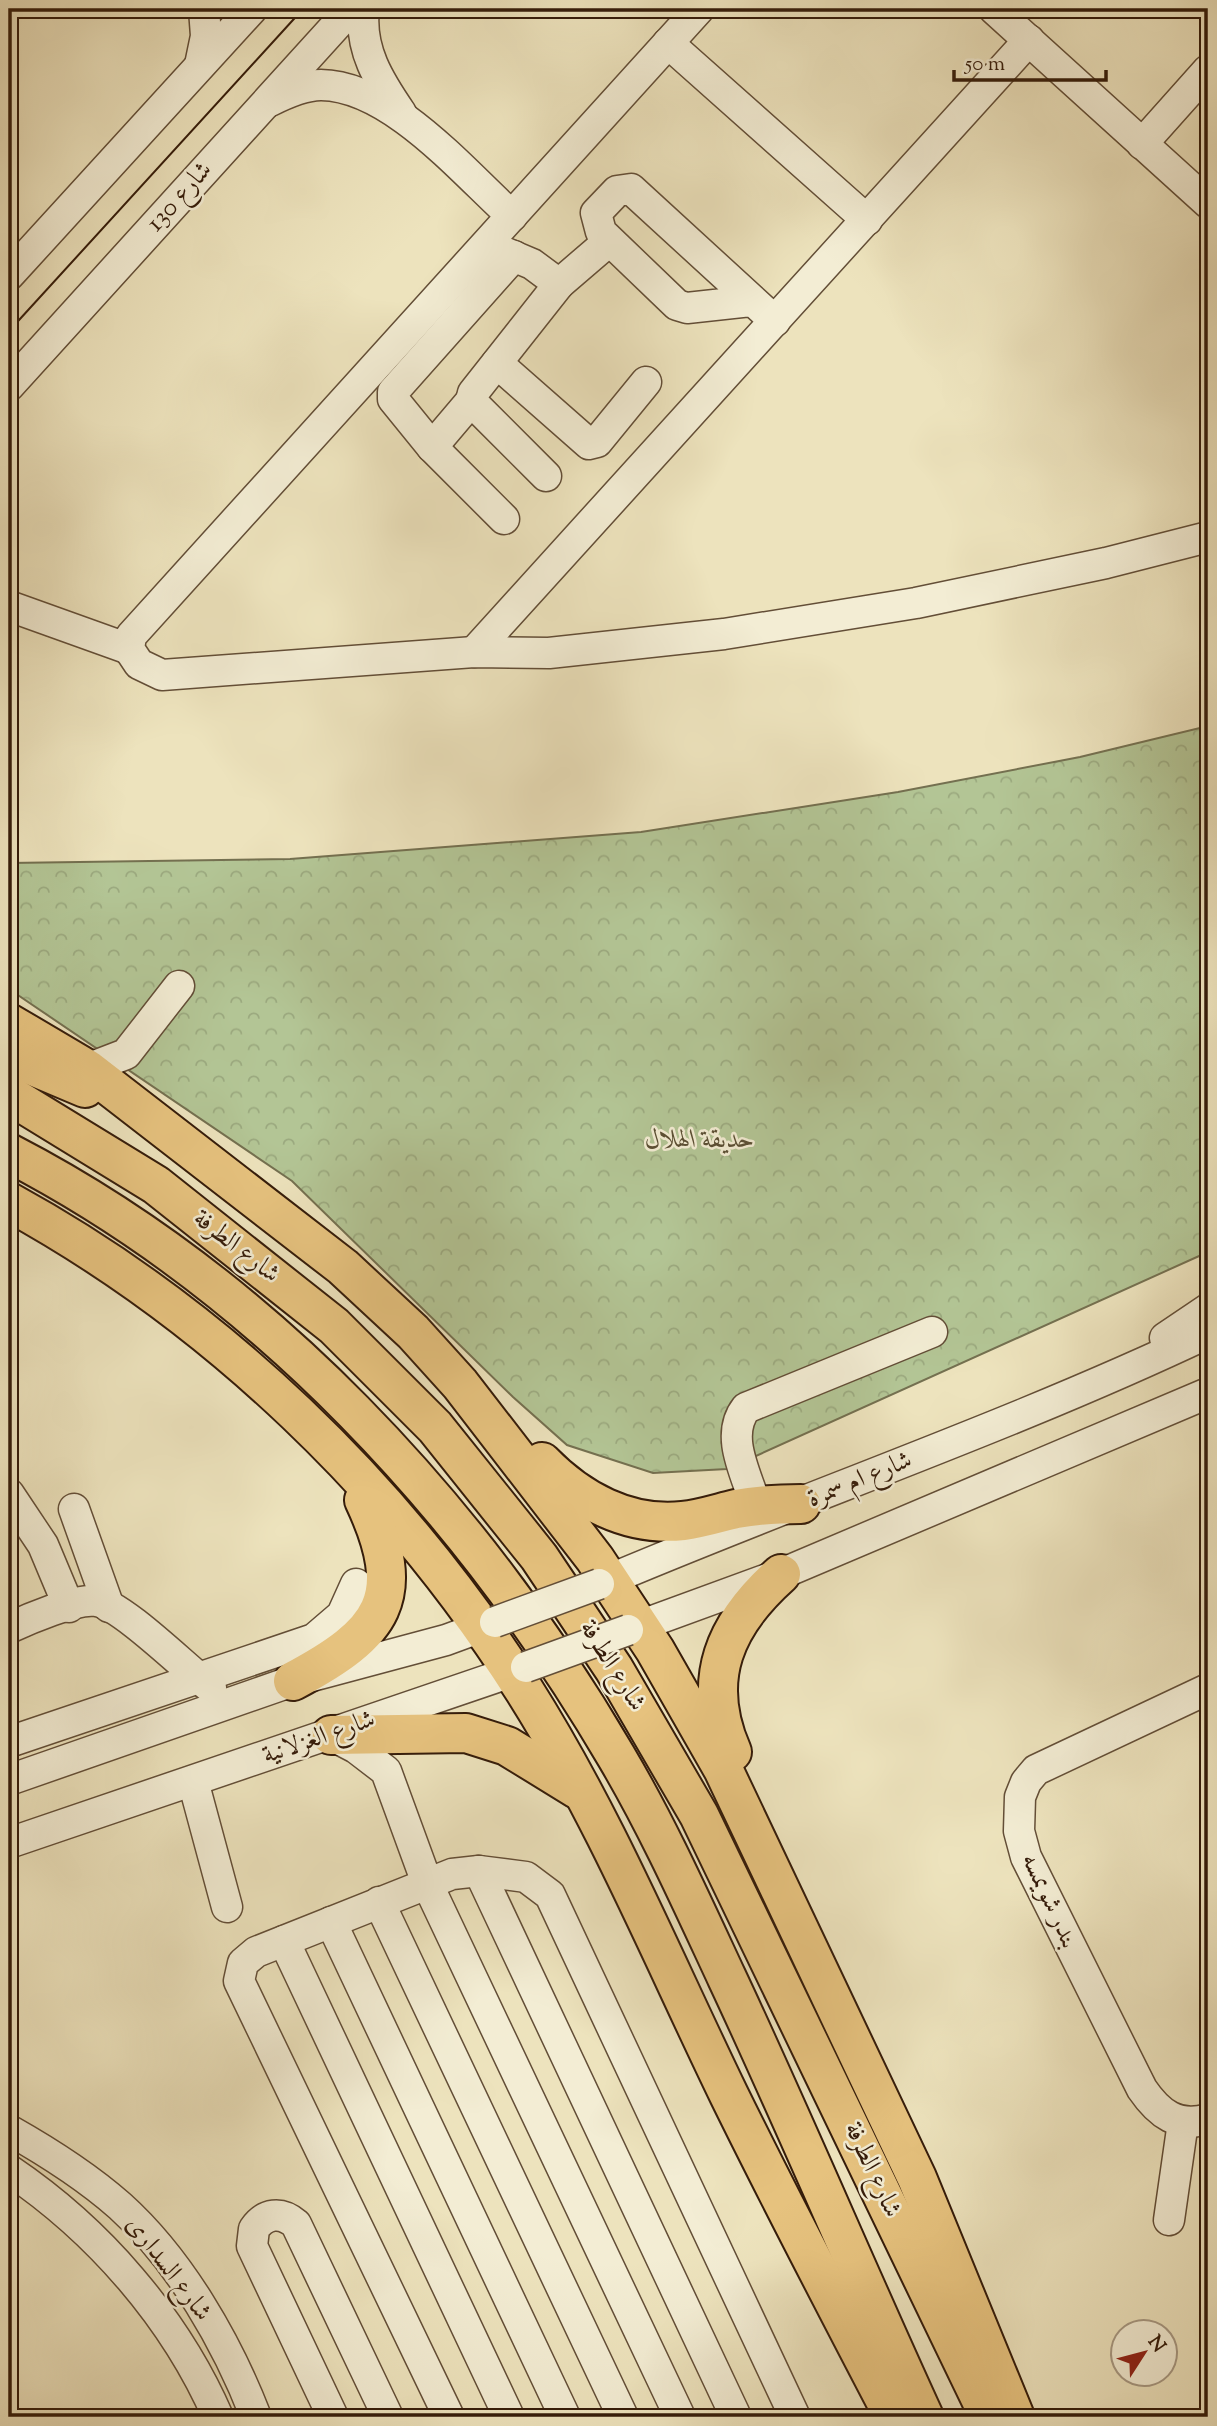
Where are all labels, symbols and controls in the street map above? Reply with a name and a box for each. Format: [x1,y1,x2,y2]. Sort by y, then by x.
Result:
scale bar [954,38,1107,82]
text: 50 m [964,50,1005,80]
street label: شارع 130 [138,154,222,241]
park label: حديقة الهلال [645,1122,755,1159]
street label: شارع الطرفة [184,1201,287,1294]
street label: شارع ام سمرة [802,1442,919,1520]
street label: شارع الطرفة [569,1613,655,1719]
street label: شارع الغزلانية [258,1701,381,1776]
street label: بندر شويمسه [1011,1847,1087,1955]
street label: شارع الطرفة [833,2116,910,2224]
street label: شارع السدارى [115,2208,220,2330]
north arrow [1108,2318,1178,2388]
text: N [1140,2330,1171,2359]

